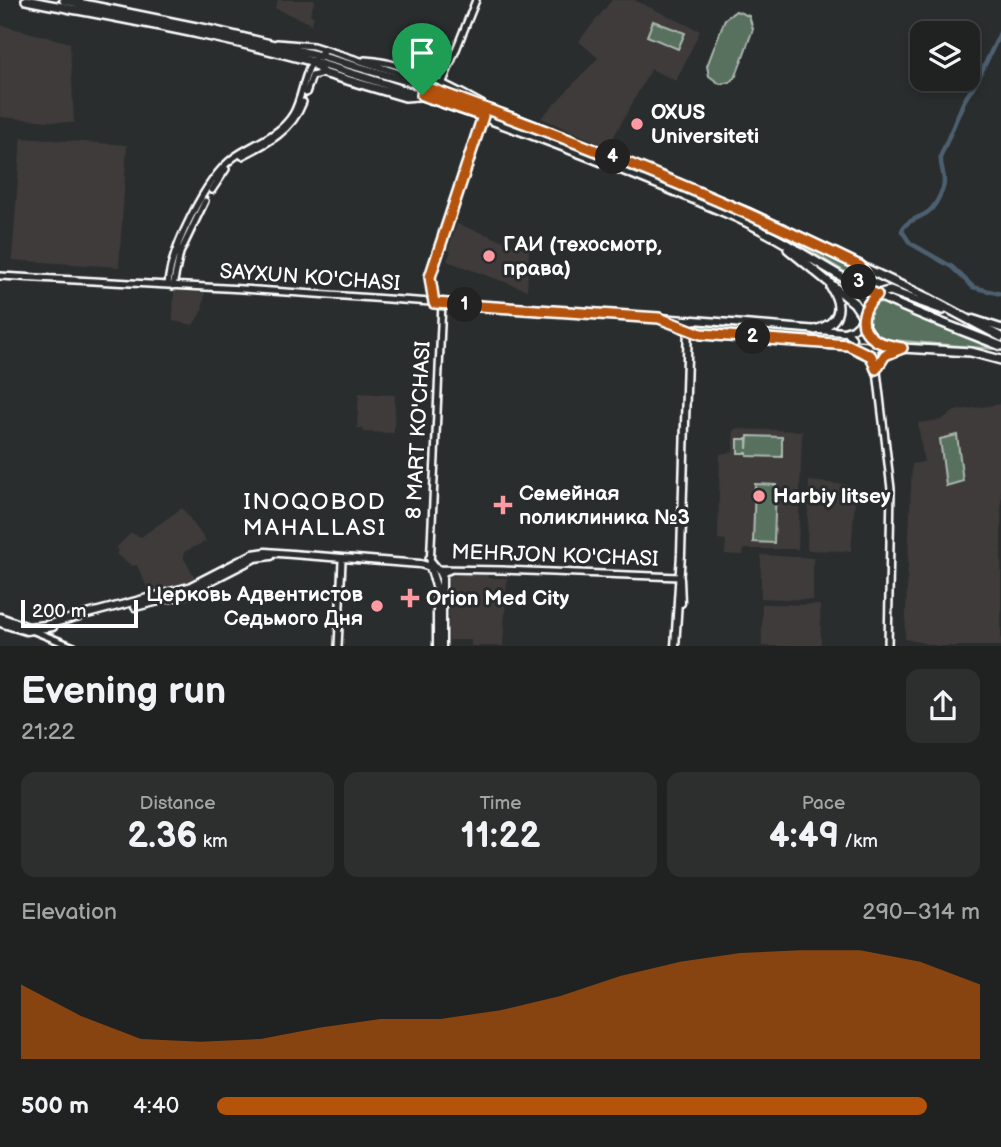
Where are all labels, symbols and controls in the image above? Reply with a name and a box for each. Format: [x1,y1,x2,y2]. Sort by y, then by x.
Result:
map controls [910,21,980,91]
button: layers [910,21,980,91]
pin [392,23,452,95]
icon: arrive [403,34,441,72]
place label: OXUS Universiteti [651,100,759,149]
marker: OXUS Universiteti [629,116,645,132]
pin: 4 [596,140,630,174]
text: 4 [607,145,618,168]
place label: ГАИ (техосмотр, права) [503,232,662,281]
marker: ГАИ (техосмотр, права) [481,248,497,264]
street label: SAYXUN KO'CHASI [219,259,401,296]
pin: 3 [842,264,876,300]
text: 3 [853,270,864,293]
pin: 1 [448,288,482,322]
text: 1 [461,293,469,316]
pin: 2 [736,320,770,354]
text: 2 [747,325,758,348]
street label: 8 MART KO'CHASI [401,340,436,520]
place label: Семейная поликлиника №3 [519,481,690,530]
place label: Harbiy litsey [773,484,891,509]
district label: INOQOBOD MAHALLASI [243,488,387,542]
marker: Harbiy litsey [751,488,767,504]
marker: Семейная поликлиника №3 [493,495,513,515]
street label: MEHRJON KO'CHASI [451,539,659,572]
place label: Церковь Адвентистов Седьмого Дня [146,582,364,631]
place label: Orion Med City [426,586,569,611]
marker: Orion Med City [400,588,420,608]
scale bar [21,598,138,629]
marker: Церковь Адвентистов Седьмого Дня [369,598,385,614]
text: 200 m [32,600,86,623]
text: Evening run [21,669,226,714]
button: share [906,669,980,743]
text: 21:22 [21,718,75,746]
text: Distance [140,792,215,815]
text: Time [479,792,522,815]
text: Pace [802,792,845,815]
text: 2.36 [127,815,198,858]
text: 11:22 [461,815,540,858]
text: 4:49 [769,815,839,858]
text: km [198,830,228,853]
text: /km [839,830,878,853]
text: Elevation [21,898,117,926]
text: 290–314 m [862,898,980,926]
text: 500 m [21,1092,89,1120]
text: 4:40 [133,1092,179,1120]

